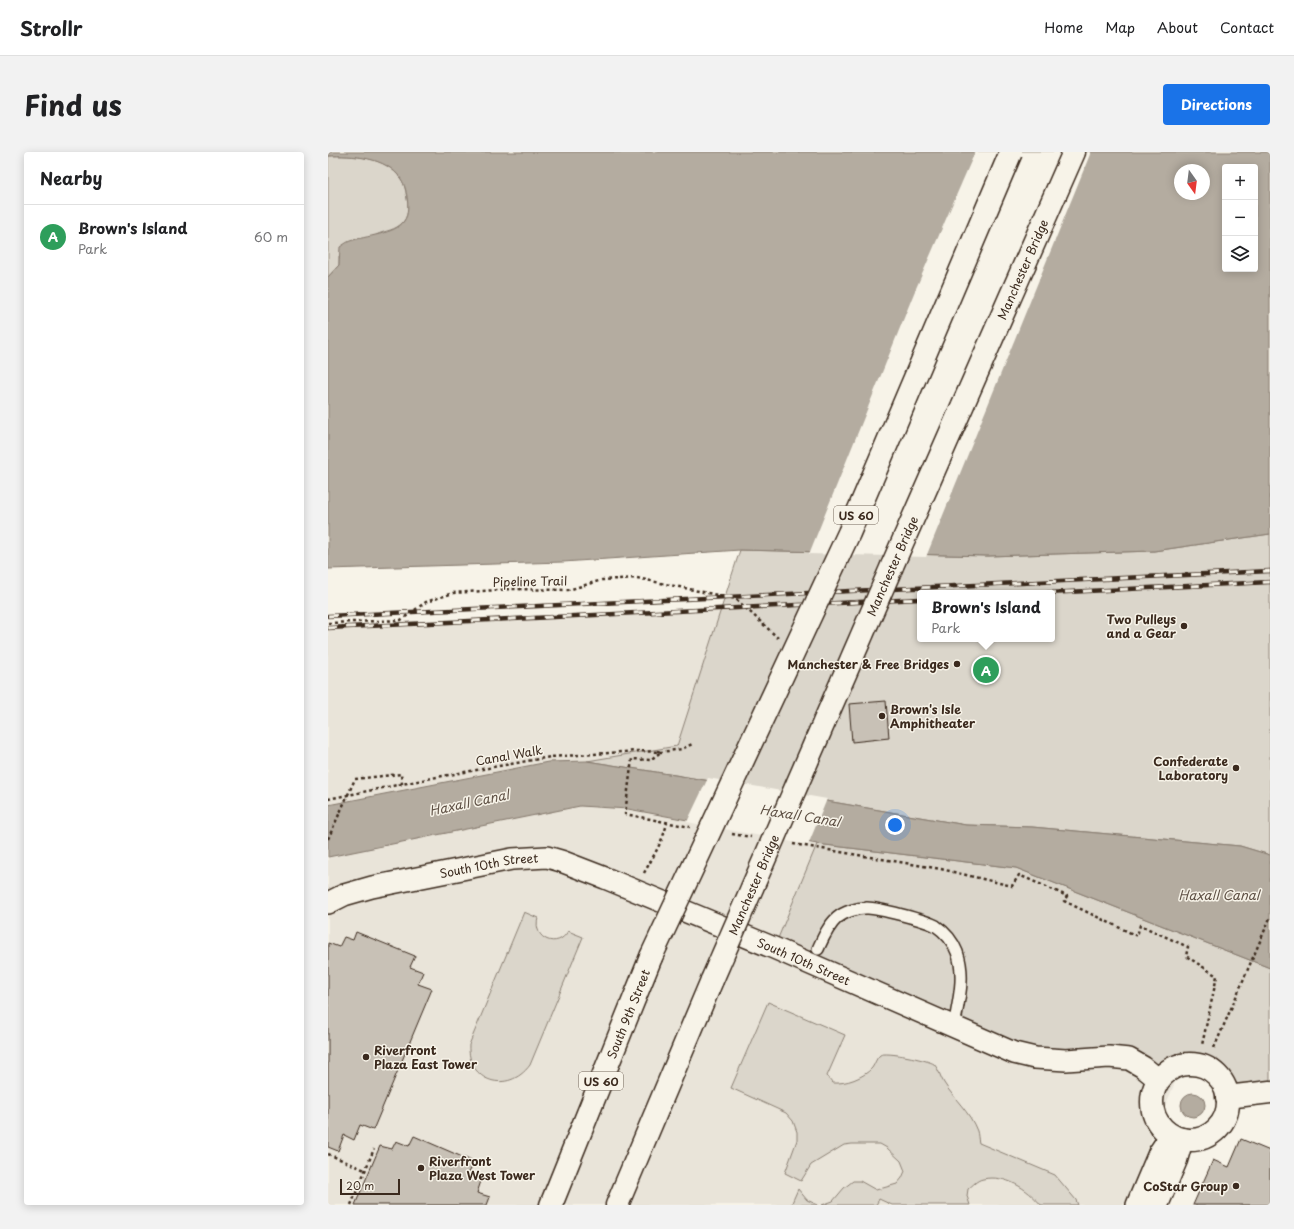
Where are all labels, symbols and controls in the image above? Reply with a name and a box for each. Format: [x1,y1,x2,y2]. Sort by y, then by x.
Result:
text: Strollr [20,14,83,42]
text: Home [1044,17,1083,38]
text: Map [1105,17,1135,38]
text: About [1157,17,1198,38]
text: Contact [1220,17,1274,38]
text: Find us [24,83,122,126]
button: Directions [1163,84,1270,125]
north arrow [1174,164,1210,200]
map controls [1222,164,1258,272]
button: + [1222,164,1258,200]
text: Nearby [40,165,102,191]
button: − [1222,200,1258,236]
text: Brown's Island [78,216,187,239]
street label: Manchester Bridge [992,216,1052,322]
text: A [48,227,58,246]
text: 60 m [254,227,288,246]
button: layers [1222,236,1258,272]
text: Park [78,239,107,258]
road number: US 60 [834,506,878,524]
street label: Manchester Bridge [862,513,922,619]
street label: Pipeline Trail [493,571,567,591]
popup [917,590,1055,642]
text: Brown's Island [931,595,1041,618]
place label: Two Pulleys and a Gear [1107,610,1177,642]
text: Park [931,618,960,637]
marker: Two Pulleys and a Gear [1179,621,1189,631]
place label: Manchester & Free Bridges [787,655,949,673]
pin: A [973,655,999,685]
marker: Manchester & Free Bridges [952,659,962,669]
place label: Brown's Isle Amphitheater [890,700,976,732]
marker: Brown's Isle Amphitheater [877,711,887,721]
street label: Canal Walk [474,740,544,770]
place label: Confederate Laboratory [1153,752,1228,784]
marker: Confederate Laboratory [1231,763,1241,773]
water label: Haxall Canal [427,784,513,820]
water label: Haxall Canal [759,799,844,831]
your location [885,815,905,835]
street label: Manchester Bridge [724,832,783,938]
street label: South 10th Street [438,849,539,882]
water label: Haxall Canal [1179,885,1262,904]
street label: South 10th Street [754,933,853,989]
street label: South 9th Street [602,966,654,1061]
place label: Riverfront Plaza East Tower [374,1041,478,1073]
marker: Riverfront Plaza East Tower [361,1052,371,1062]
road number: US 60 [579,1072,623,1090]
place label: Riverfront Plaza West Tower [429,1152,536,1184]
marker: Riverfront Plaza West Tower [416,1163,426,1173]
scale bar [340,1177,400,1196]
text: 20 m [346,1177,374,1194]
place label: CoStar Group [1143,1177,1228,1195]
marker: CoStar Group [1231,1181,1241,1191]

